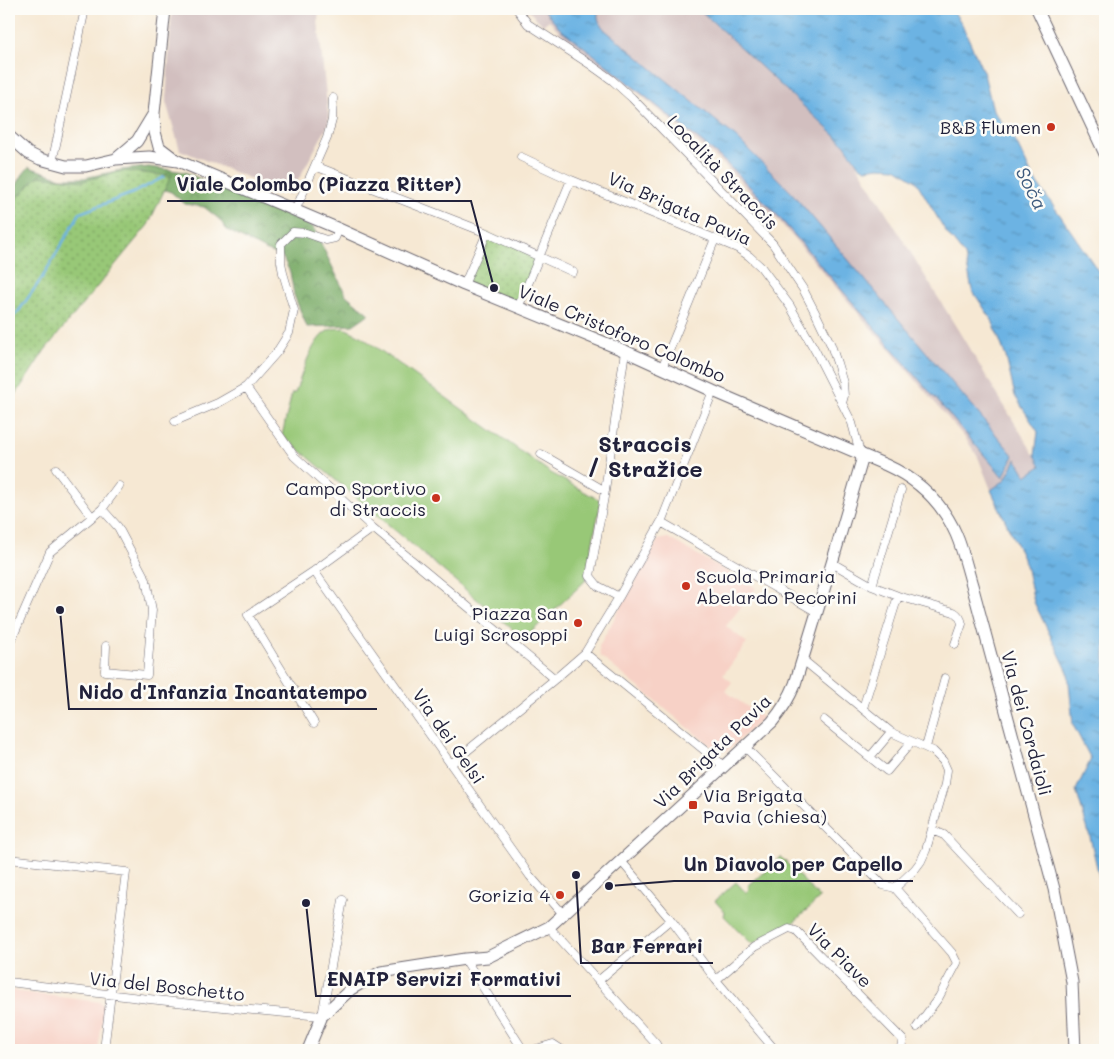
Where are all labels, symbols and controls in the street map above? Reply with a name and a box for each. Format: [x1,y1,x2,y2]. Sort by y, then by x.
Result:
street label: Località Straccis [662,110,784,234]
place label: B&B Flumen [940,115,1041,139]
marker: B&B Flumen [1045,121,1057,133]
water label: Soča [1011,162,1053,214]
street label: Via Brigata Pavia [604,166,756,250]
callout: Viale Colombo (Piazza Ritter) [167,167,471,201]
text: Viale Colombo (Piazza Ritter) [177,171,461,196]
street label: Viale Cristoforo Colombo [515,278,730,388]
district label: Straccis / Stražice [587,429,703,483]
place label: Campo Sportivo di Straccis [285,476,426,521]
marker: Campo Sportivo di Straccis [430,492,442,504]
place label: Scuola Primaria Abelardo Pecorini [696,564,857,609]
marker: Scuola Primaria Abelardo Pecorini [680,580,692,592]
place label: Piazza San Luigi Scrosoppi [434,601,568,646]
marker: Piazza San Luigi Scrosoppi [572,617,584,629]
street label: Via dei Cordaioli [996,648,1058,798]
callout: Nido d'Infanzia Incantatempo [69,675,377,709]
text: Nido d'Infanzia Incantatempo [79,679,367,704]
street label: Via dei Gelsi [407,684,491,788]
street label: Via Brigata Pavia [648,689,776,813]
place label: Via Brigata Pavia (chiesa) [703,783,827,828]
marker: Via Brigata Pavia (chiesa) [687,799,699,811]
callout: Un Diavolo per Capello [674,847,913,881]
text: Un Diavolo per Capello [683,851,903,876]
place label: Gorizia 4 [468,883,550,907]
marker: Gorizia 4 [554,889,566,901]
street label: Via Piave [802,917,878,993]
callout: Bar Ferrari [581,929,713,963]
text: Bar Ferrari [591,933,703,958]
callout: ENAIP Servizi Formativi [316,962,571,996]
street label: Via del Boschetto [88,966,246,1006]
text: ENAIP Servizi Formativi [326,966,562,991]

